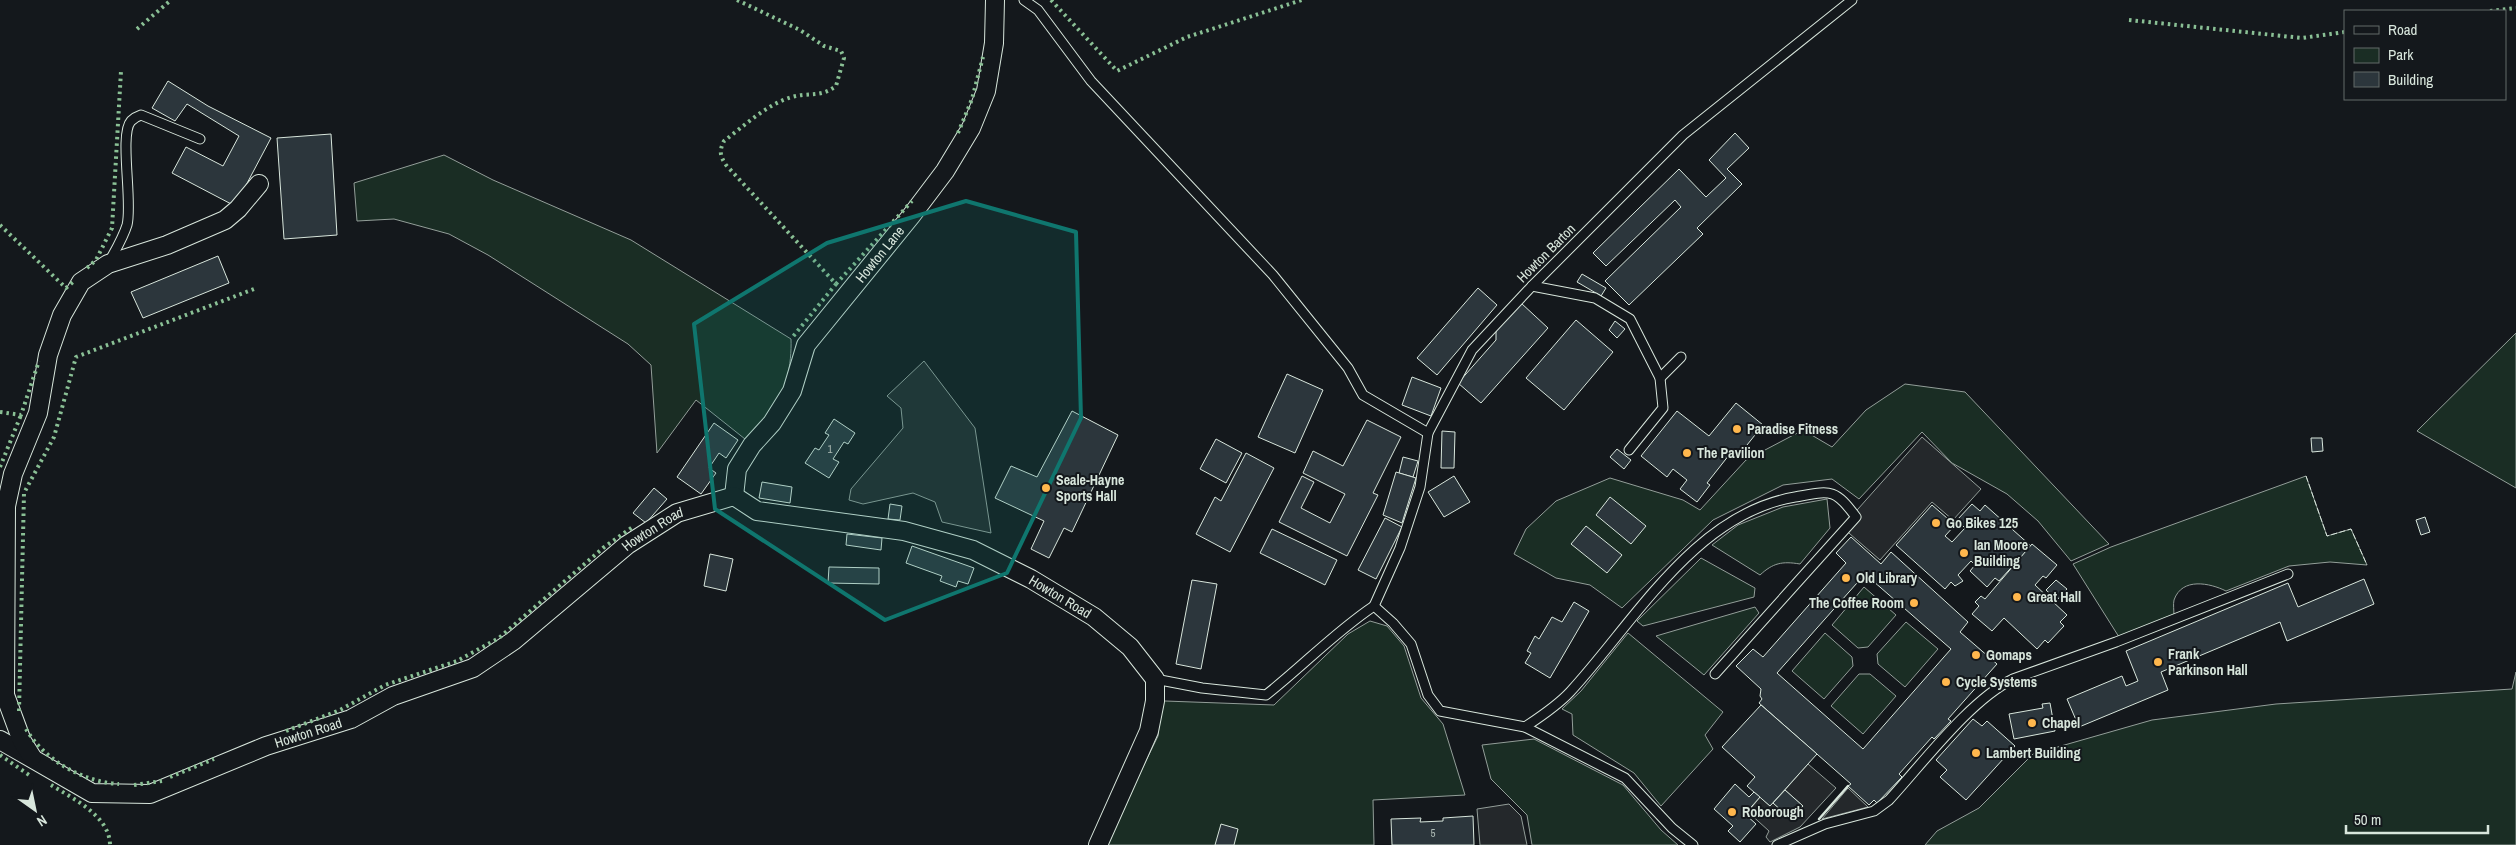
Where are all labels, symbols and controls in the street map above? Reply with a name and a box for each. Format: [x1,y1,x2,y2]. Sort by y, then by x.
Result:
legend [2344,10,2506,100]
text: Road [2388,19,2417,40]
text: Park [2388,44,2414,65]
text: Building [2388,69,2433,90]
street label: Howton Barton [1513,220,1579,286]
street label: Howton Lane [851,222,908,286]
place label: Paradise Fitness [1747,420,1838,438]
marker: Paradise Fitness [1731,423,1743,435]
house number: 1 [827,442,833,456]
place label: The Pavilion [1697,444,1765,462]
marker: The Pavilion [1681,447,1693,459]
place label: Seale-Hayne Sports Hall [1056,471,1124,505]
marker: Seale-Hayne Sports Hall [1040,482,1052,494]
street label: Howton Road [618,503,685,555]
place label: Go Bikes 125 [1946,514,2019,532]
marker: Go Bikes 125 [1930,517,1942,529]
place label: Ian Moore Building [1974,536,2028,570]
marker: Ian Moore Building [1958,547,1970,559]
place label: Old Library [1856,569,1918,587]
street label: Howton Road [1026,571,1095,622]
marker: Old Library [1840,572,1852,584]
place label: Great Hall [2027,588,2081,606]
marker: Great Hall [2011,591,2023,603]
place label: The Coffee Room [1809,594,1904,612]
marker: The Coffee Room [1908,597,1920,609]
place label: Frank Parkinson Hall [2168,645,2248,679]
place label: Gomaps [1986,646,2032,664]
marker: Gomaps [1970,649,1982,661]
marker: Frank Parkinson Hall [2152,656,2164,668]
place label: Cycle Systems [1956,673,2037,691]
marker: Cycle Systems [1940,676,1952,688]
street label: Howton Road [272,713,344,752]
place label: Chapel [2042,714,2080,732]
marker: Chapel [2026,717,2038,729]
place label: Lambert Building [1986,744,2080,762]
marker: Lambert Building [1970,747,1982,759]
north arrow [10,785,60,835]
scale bar [2346,802,2488,834]
place label: Roborough [1742,803,1804,821]
marker: Roborough [1726,806,1738,818]
text: 50 m [2354,809,2381,830]
text: N [34,811,50,831]
house number: 5 [1430,826,1436,840]

